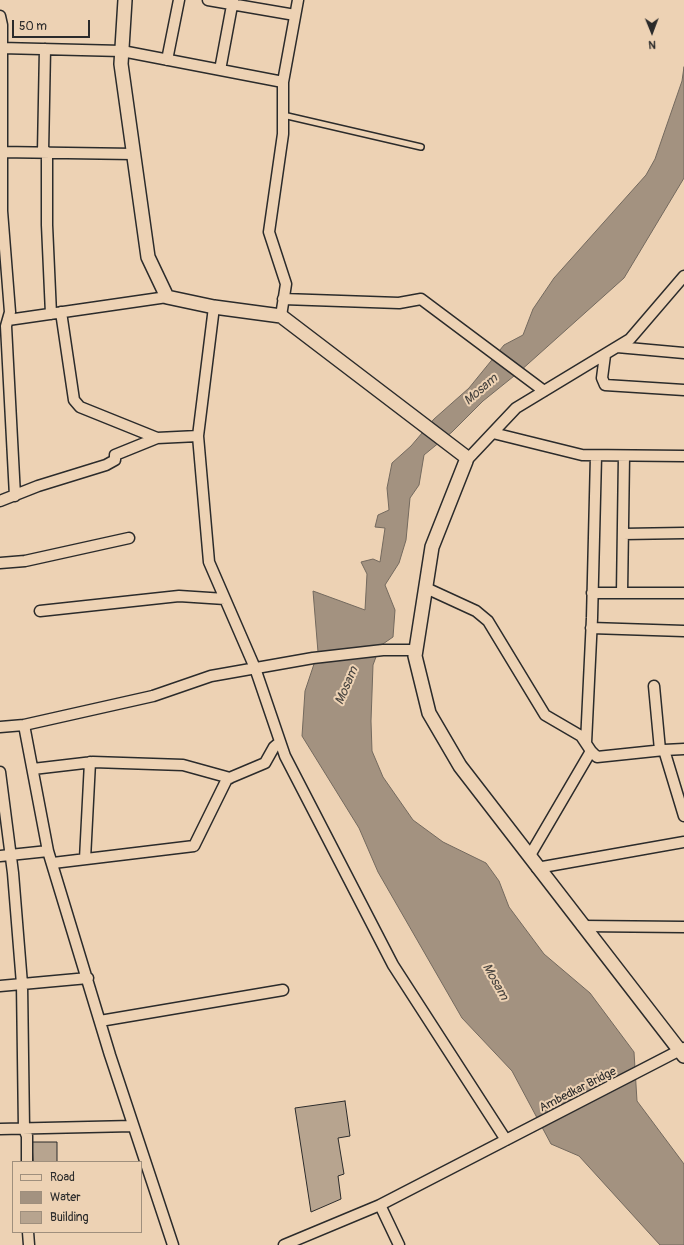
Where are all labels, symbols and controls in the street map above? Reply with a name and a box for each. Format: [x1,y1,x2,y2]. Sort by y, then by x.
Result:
scale bar [14,12,92,38]
north arrow [632,12,672,52]
text: 50 m [19,19,47,34]
text: N [648,38,656,51]
water label: Mosam [461,371,501,409]
water label: Mosam [332,665,362,707]
water label: Mosam [479,961,511,1003]
street label: Ambedkar Bridge [537,1064,619,1116]
legend [12,1161,142,1233]
text: Road [50,1170,75,1185]
text: Water [50,1190,81,1205]
text: Building [50,1210,89,1225]

